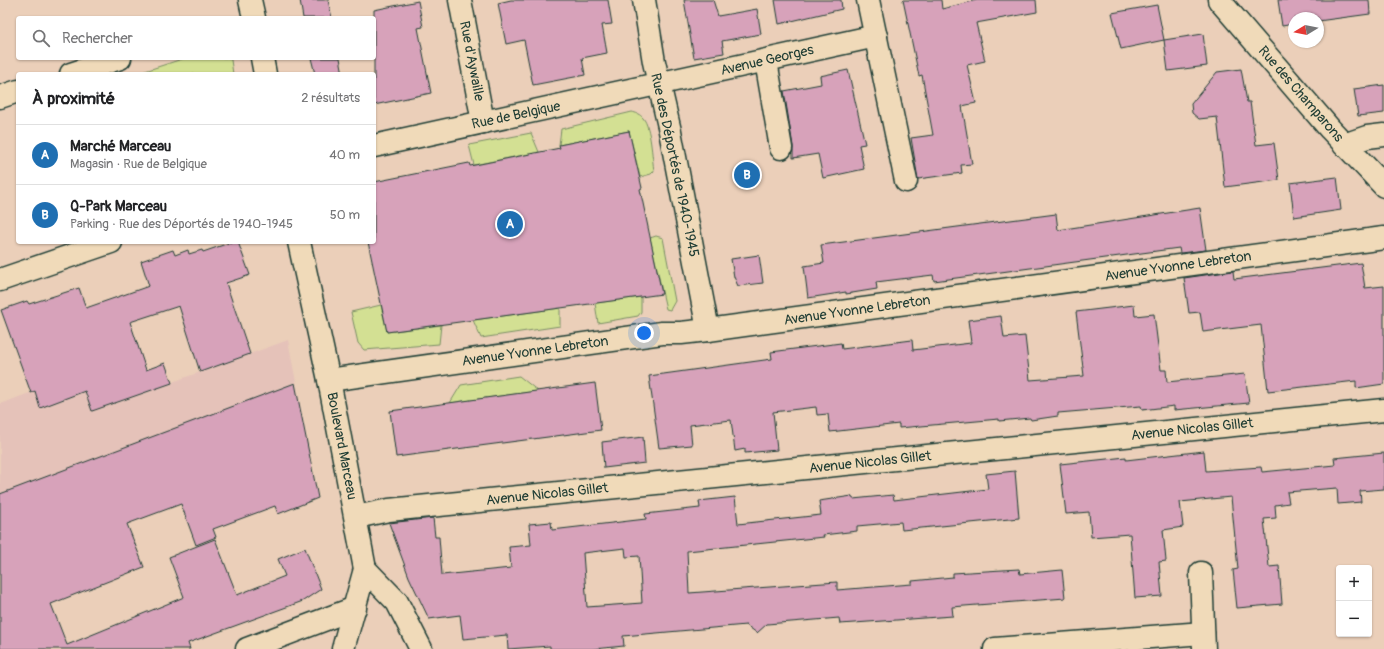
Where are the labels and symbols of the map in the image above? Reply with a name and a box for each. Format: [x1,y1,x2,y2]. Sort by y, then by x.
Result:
north arrow [1288,12,1324,48]
street label: Rue d'Aywaille [456,19,488,103]
street label: Avenue Georges [719,41,816,79]
street label: Rue des Champarons [1255,43,1348,146]
street label: Rue des Déportés de 1940-1945 [647,71,703,259]
street label: Rue de Belgique [470,97,562,133]
pin: B [734,160,760,190]
pin: A [497,209,523,239]
street label: Avenue Yvonne Lebreton [1104,247,1252,285]
street label: Avenue Yvonne Lebreton [783,291,931,329]
your location [634,323,654,343]
street label: Avenue Yvonne Lebreton [461,332,609,370]
street label: Boulevard Marceau [323,391,361,501]
street label: Avenue Nicolas Gillet [1130,414,1254,444]
street label: Avenue Nicolas Gillet [808,447,932,477]
street label: Avenue Nicolas Gillet [485,479,609,509]

